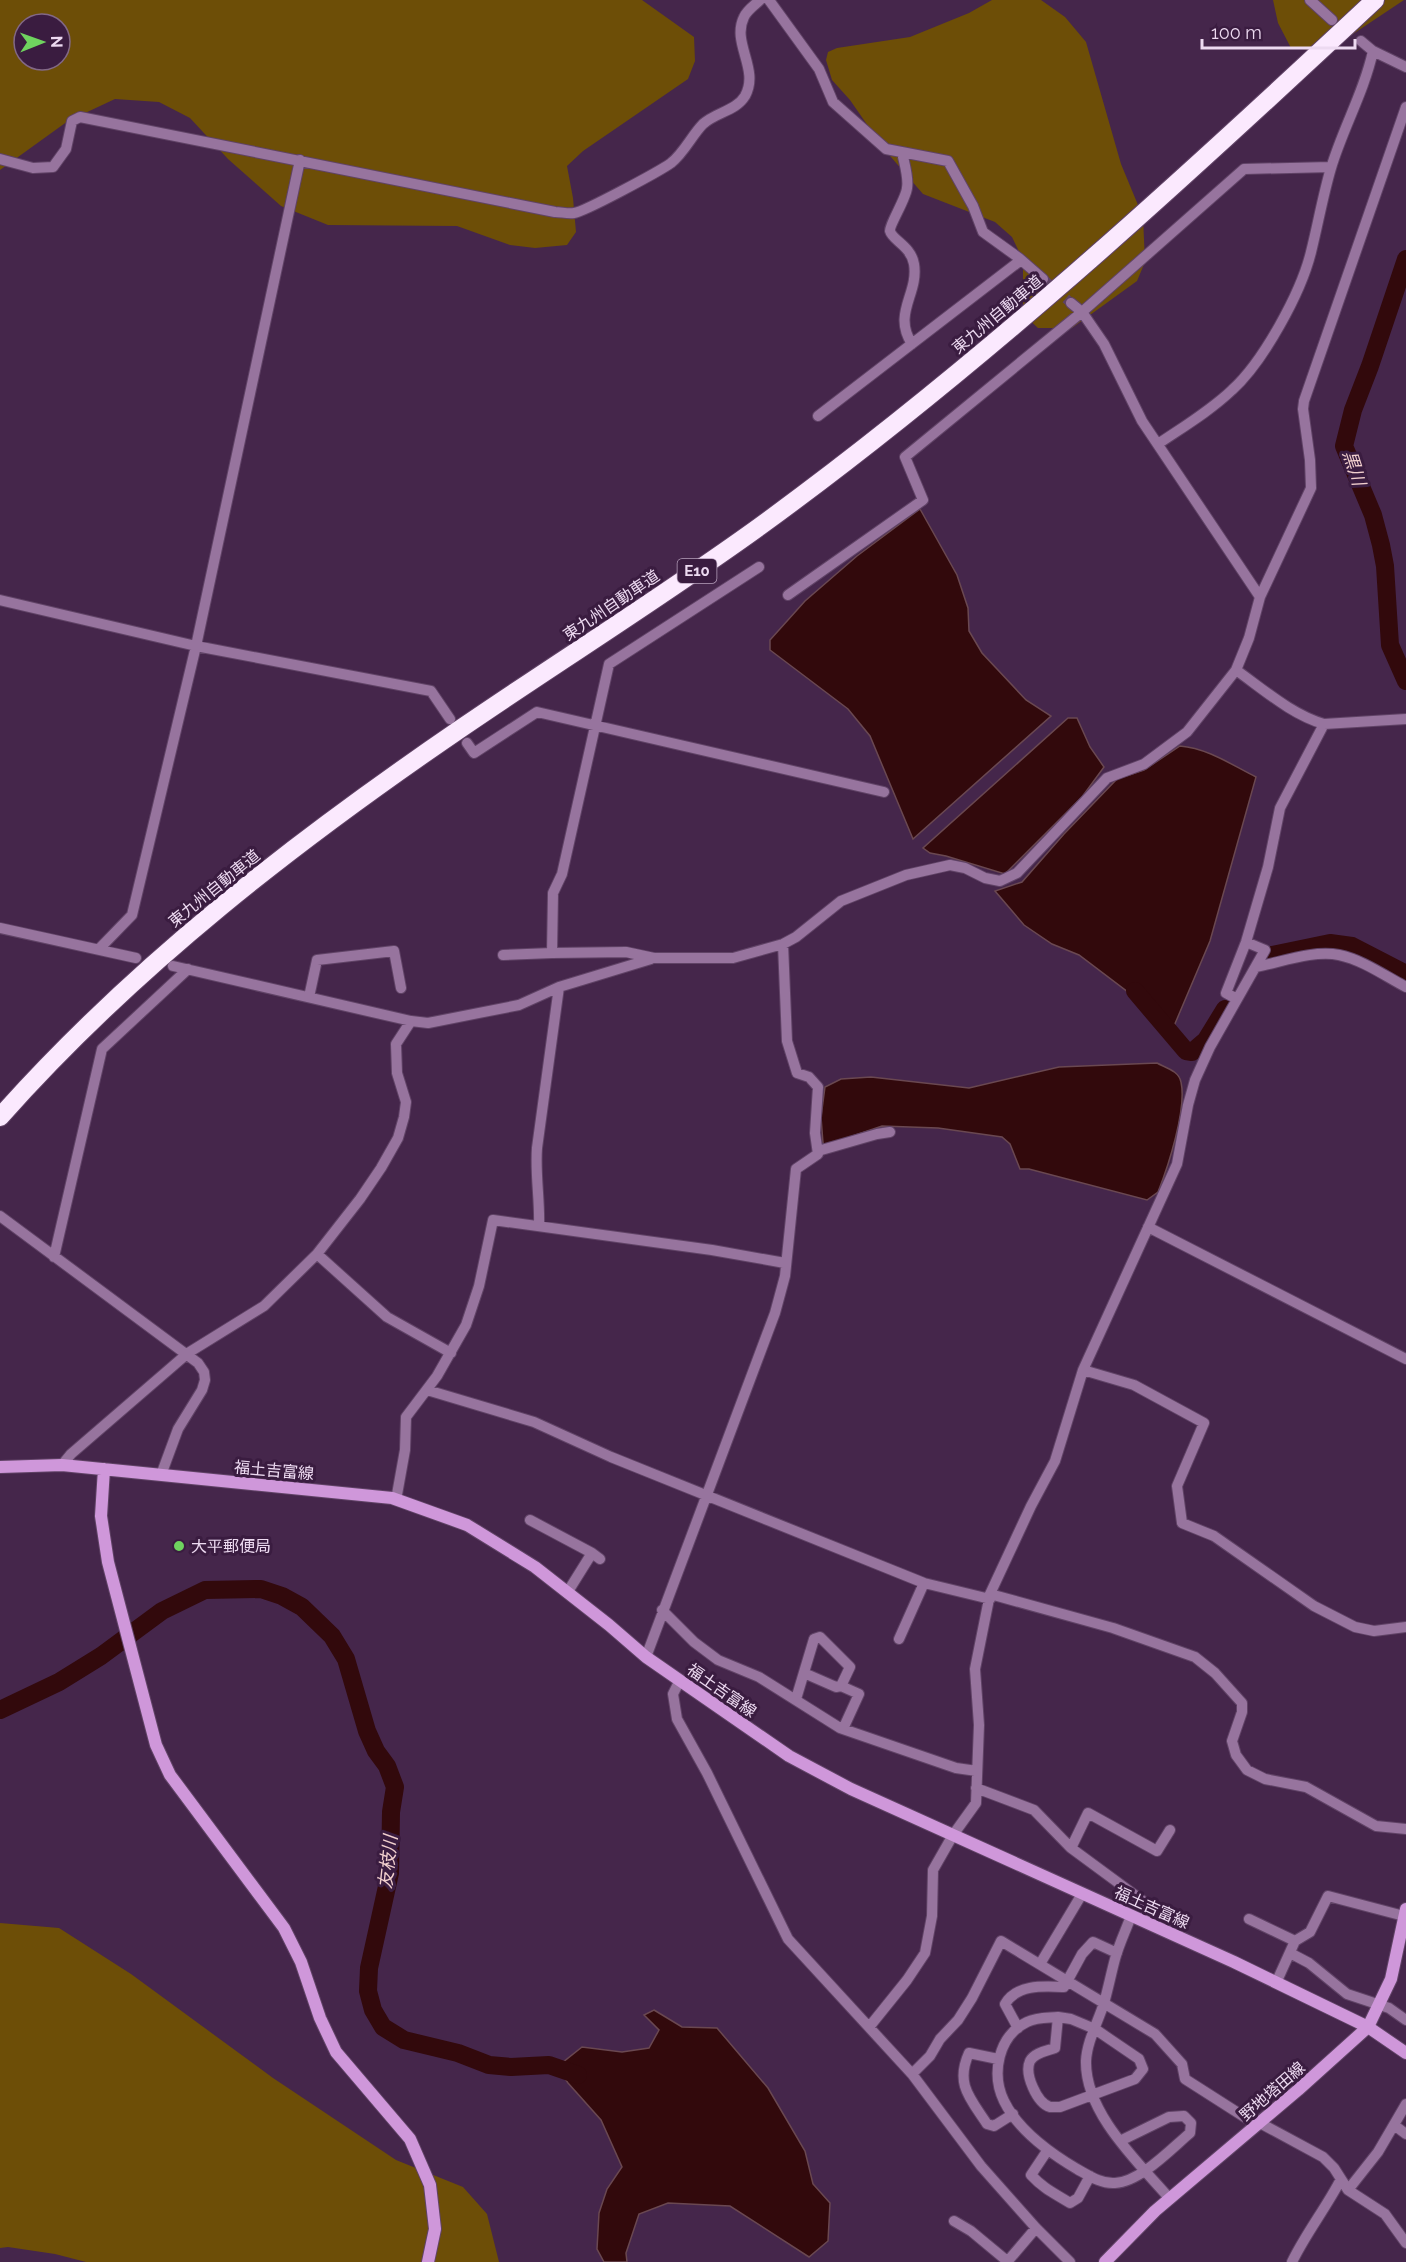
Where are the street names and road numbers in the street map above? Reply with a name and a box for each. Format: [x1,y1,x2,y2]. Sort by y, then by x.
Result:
street label: 東九州自動車道 [948,271,1046,358]
road number: E10 [678,559,716,583]
street label: 東九州自動車道 [560,566,663,645]
street label: 東九州自動車道 [165,846,264,931]
street label: 福土吉富線 [233,1458,315,1483]
street label: 福土吉富線 [683,1660,760,1721]
street label: 福土吉富線 [1111,1883,1192,1932]
street label: 野地塔田線 [1236,2058,1309,2125]

